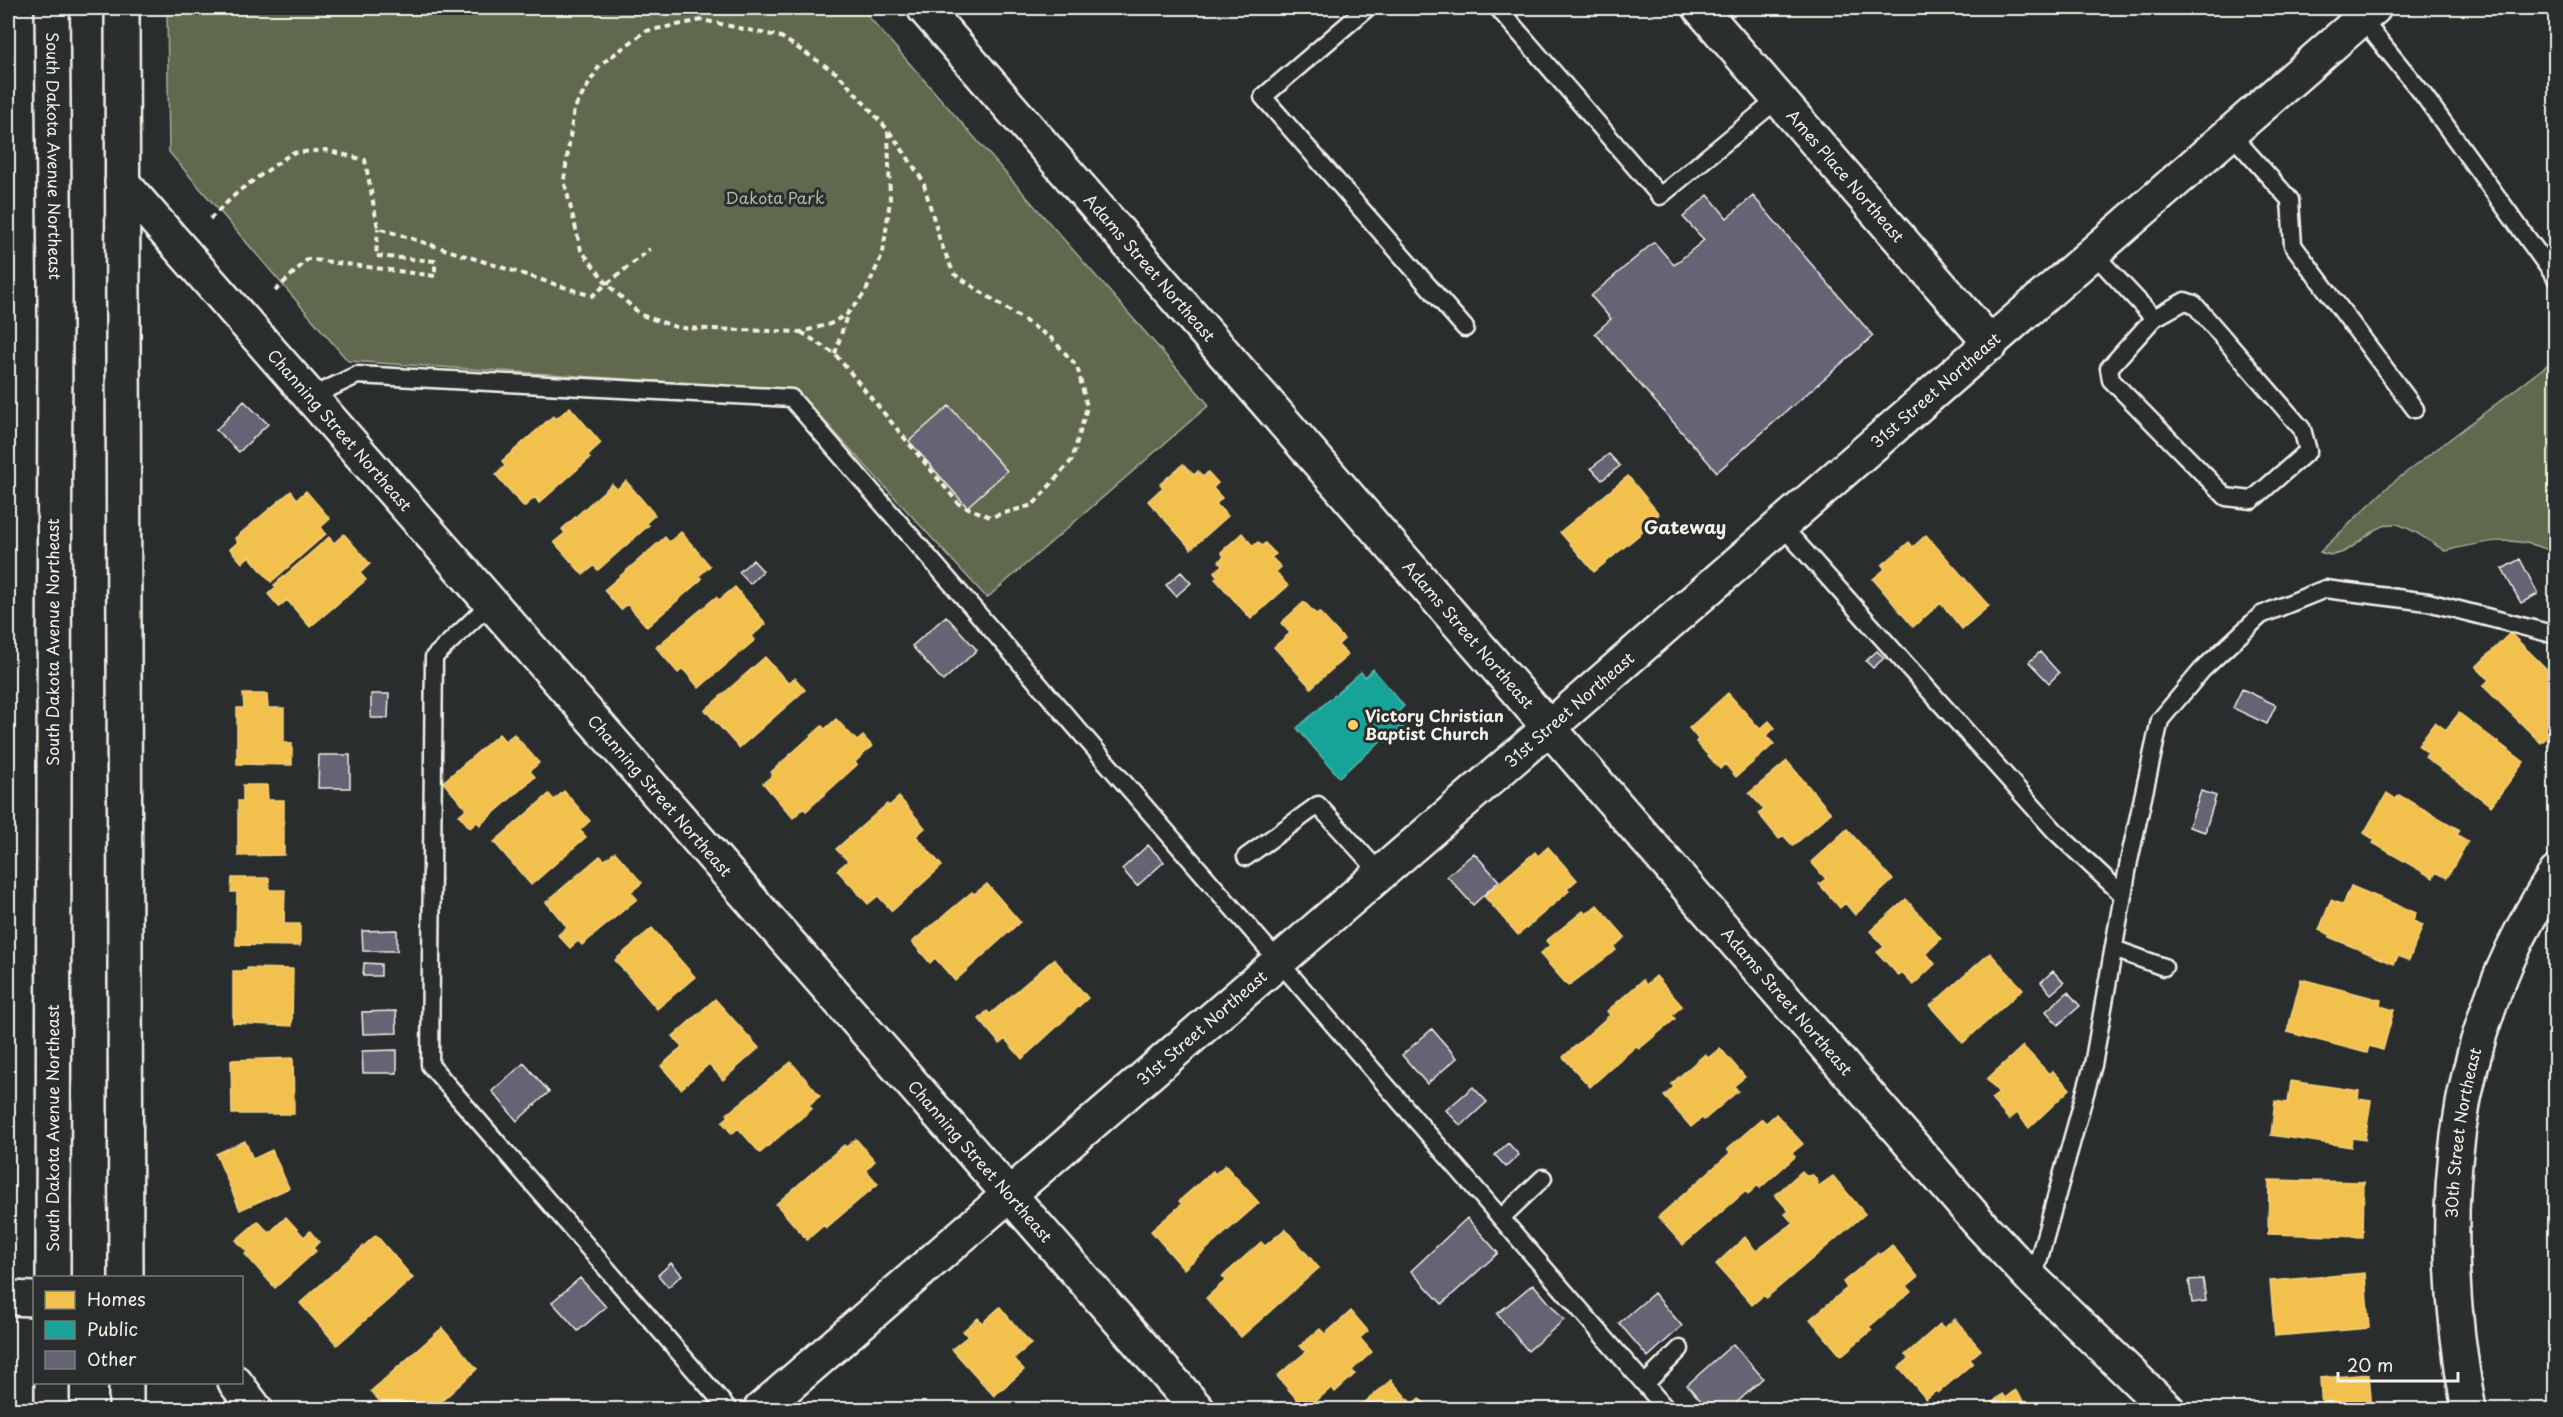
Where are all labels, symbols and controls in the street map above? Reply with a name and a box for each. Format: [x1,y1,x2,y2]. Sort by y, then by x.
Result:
street label: South Dakota Avenue Northeast [41,32,68,280]
street label: Ames Place Northeast [1782,103,1910,247]
park label: Dakota Park [725,185,825,209]
street label: Adams Street Northeast [1079,188,1221,346]
street label: 31st Street Northeast [1865,326,2005,453]
street label: Channing Street Northeast [262,343,418,516]
district label: Gateway [1644,513,1726,540]
street label: South Dakota Avenue Northeast [40,518,64,766]
street label: Adams Street Northeast [1398,555,1540,713]
street label: 31st Street Northeast [1498,646,1639,773]
place label: Victory Christian Baptist Church [1365,703,1504,745]
street label: Channing Street Northeast [583,709,738,881]
marker: Victory Christian Baptist Church [1346,718,1360,732]
street label: Adams Street Northeast [1717,922,1859,1080]
street label: 31st Street Northeast [1131,964,1272,1091]
street label: South Dakota Avenue Northeast [40,1004,64,1252]
street label: 30th Street Northeast [2439,1045,2486,1219]
street label: Channing Street Northeast [903,1074,1059,1247]
legend [33,1276,243,1384]
text: Homes [87,1285,145,1312]
text: Public [87,1315,138,1342]
text: Other [87,1345,137,1372]
scale bar [2338,1345,2458,1383]
text: 20 m [2347,1351,2393,1378]

